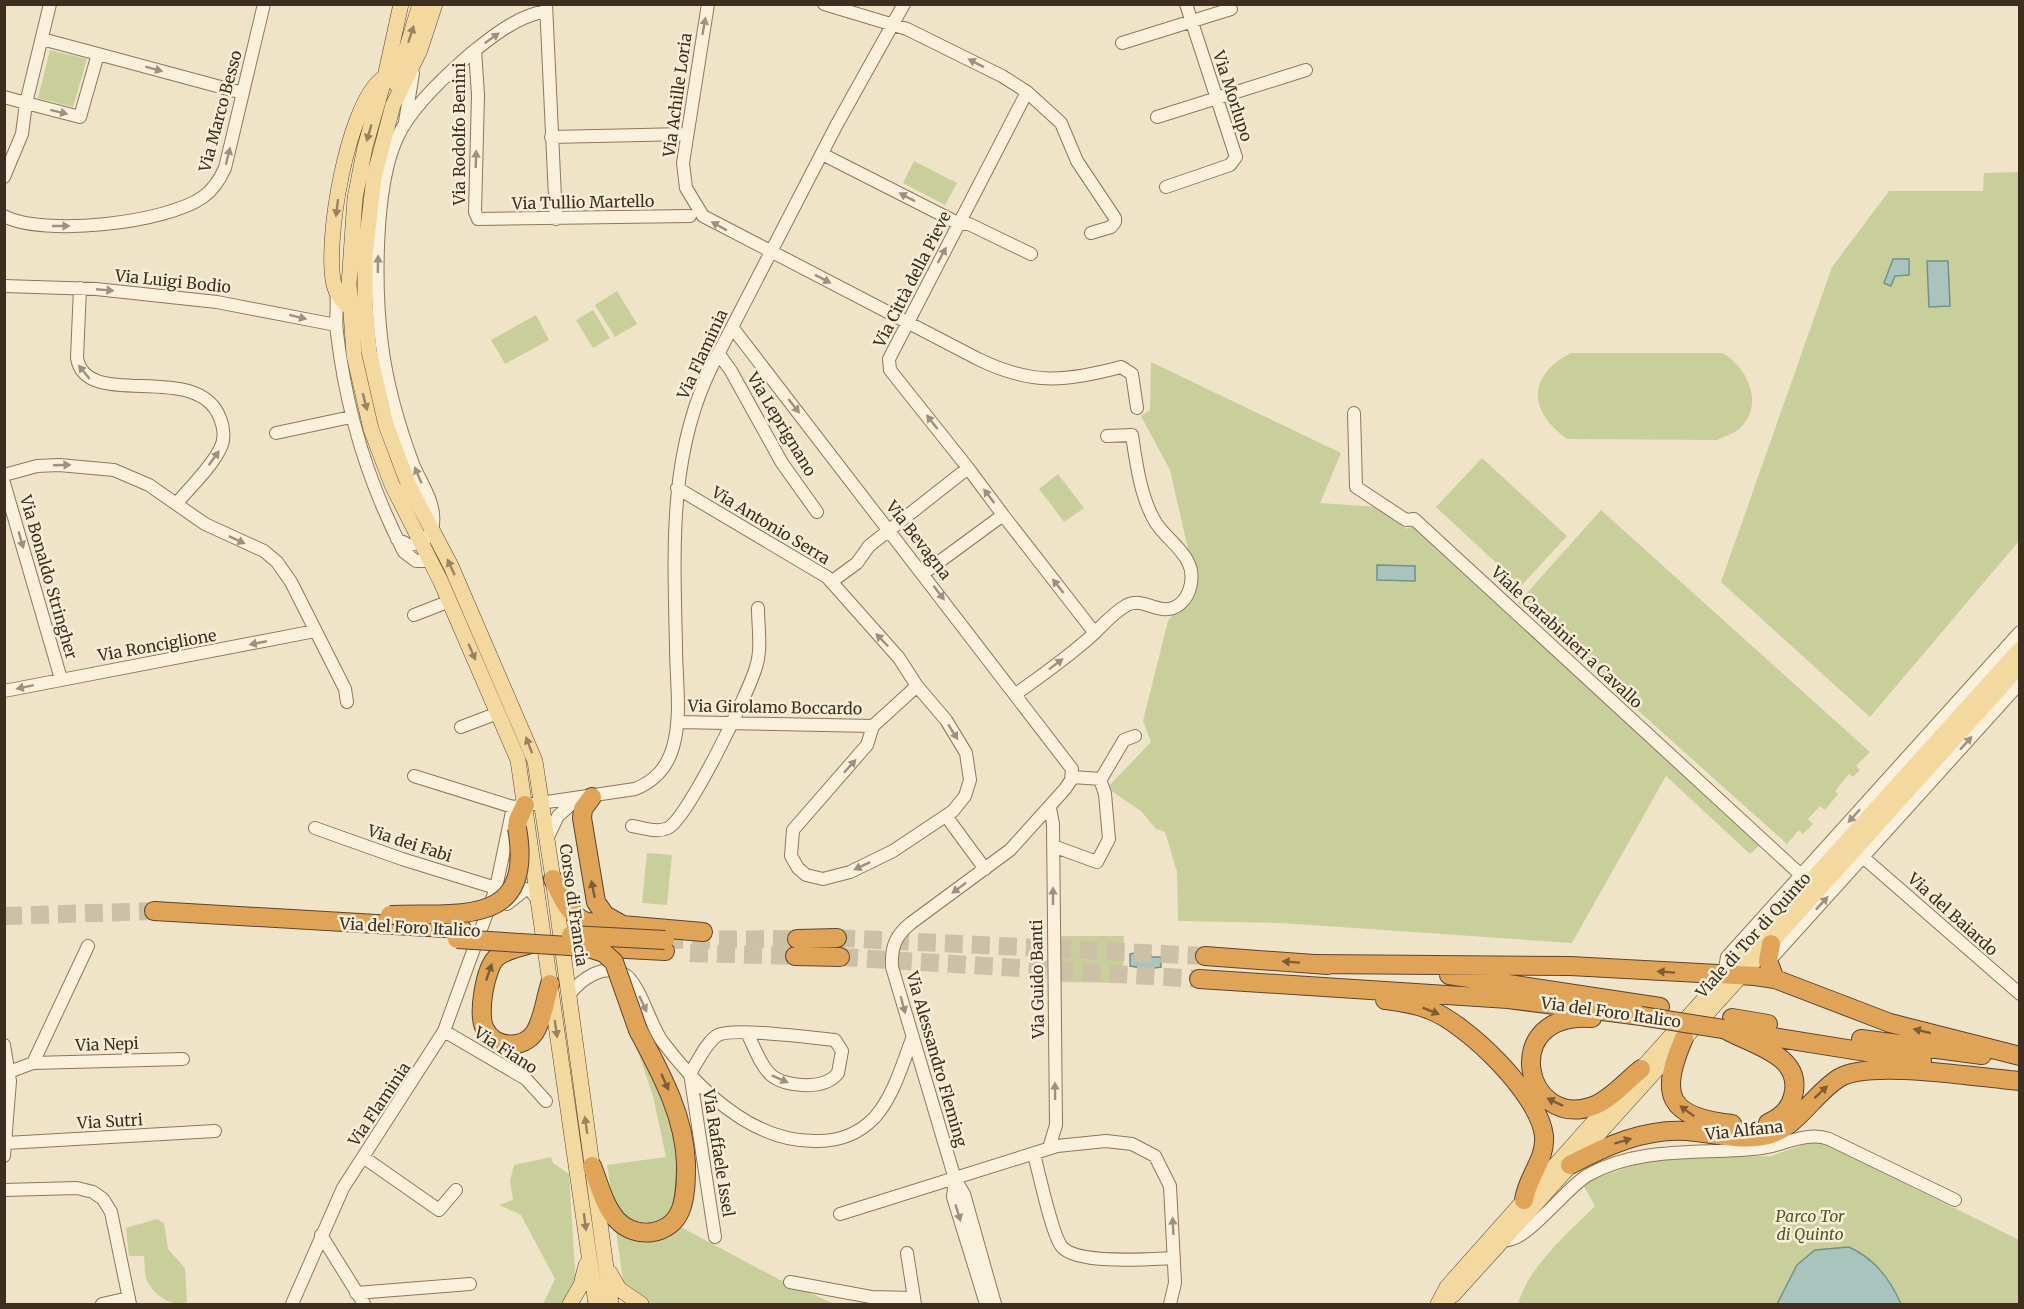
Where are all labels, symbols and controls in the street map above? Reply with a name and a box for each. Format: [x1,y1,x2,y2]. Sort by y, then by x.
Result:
one-way arrow [700,17,709,36]
one-way arrow [407,25,416,43]
street label: Via Achille Loria [658,31,696,159]
one-way arrow [484,32,500,44]
street label: Via Morlupo [1209,47,1257,144]
street label: Via Marco Besso [194,48,246,175]
one-way arrow [968,58,985,68]
street label: Via Rodolfo Benini [449,63,469,206]
one-way arrow [145,65,163,74]
one-way arrow [50,108,68,118]
one-way arrow [364,124,373,142]
one-way arrow [223,147,233,165]
one-way arrow [471,150,481,169]
street label: Via Tullio Martello [511,191,654,213]
one-way arrow [898,192,915,202]
one-way arrow [333,198,342,217]
street label: Via Città della Pieve [869,208,955,351]
one-way arrow [52,221,71,231]
one-way arrow [710,221,727,231]
one-way arrow [937,247,947,264]
one-way arrow [373,255,382,274]
street label: Via Luigi Bodio [113,265,232,297]
one-way arrow [815,274,832,283]
one-way arrow [95,285,114,295]
street label: Via Flaminia [672,306,732,403]
one-way arrow [289,312,307,322]
one-way arrow [78,364,91,380]
street label: Via Leprignano [743,368,821,480]
one-way arrow [360,393,370,412]
one-way arrow [787,398,800,414]
one-way arrow [926,415,938,430]
one-way arrow [208,450,220,466]
one-way arrow [52,460,71,470]
one-way arrow [413,465,423,483]
street label: Via Antonio Serra [707,481,834,568]
one-way arrow [983,489,995,505]
street label: Via Bonaldo Stringher [16,492,82,661]
street label: Via Bevagna [881,496,956,584]
one-way arrow [17,531,26,549]
one-way arrow [229,535,246,544]
one-way arrow [446,558,455,575]
street label: Viale Carabinieri a Cavallo [1487,561,1647,712]
one-way arrow [1052,578,1064,594]
one-way arrow [933,585,946,601]
street label: Via Ronciglione [95,625,218,665]
one-way arrow [875,632,889,647]
one-way arrow [248,639,267,648]
one-way arrow [468,643,477,661]
one-way arrow [1048,659,1063,671]
one-way arrow [16,683,35,692]
street label: Via Girolamo Boccardo [687,695,862,719]
one-way arrow [948,724,959,740]
one-way arrow [1959,735,1973,750]
one-way arrow [524,736,533,754]
one-way arrow [843,759,856,774]
one-way arrow [1848,808,1861,823]
street label: Via dei Fabi [364,820,455,866]
street label: Corso di Francia [556,842,593,968]
one-way arrow [853,861,870,871]
street label: Viale di Tor di Quinto [1691,868,1815,1003]
street label: Via del Baiardo [1903,868,2002,960]
one-way arrow [588,879,597,898]
one-way arrow [951,882,967,894]
one-way arrow [1048,886,1058,905]
one-way arrow [1814,896,1828,910]
street label: Via del Foro Italico [338,913,481,941]
street label: Via Guido Banti [1026,919,1048,1040]
one-way arrow [1281,957,1300,967]
one-way arrow [485,963,495,981]
street label: Via Alessandro Fleming [902,968,972,1149]
one-way arrow [1656,968,1675,977]
street label: Via del Foro Italico [1539,992,1682,1032]
one-way arrow [638,996,647,1013]
one-way arrow [899,996,908,1014]
one-way arrow [1423,1006,1441,1016]
one-way arrow [551,1020,560,1039]
street label: Via Fiano [470,1022,541,1078]
one-way arrow [1913,1026,1931,1036]
street label: Via Nepi [74,1033,139,1055]
street label: Via Flaminia [343,1058,415,1151]
one-way arrow [660,1073,670,1091]
one-way arrow [772,1074,790,1084]
one-way arrow [1051,1081,1060,1100]
one-way arrow [1813,1086,1828,1099]
street label: Via Raffaele Issel [699,1087,739,1218]
one-way arrow [1546,1098,1564,1108]
one-way arrow [1679,1105,1695,1117]
street label: Via Sutri [76,1109,143,1133]
one-way arrow [582,1116,591,1135]
street label: Via Alfana [1703,1116,1784,1144]
one-way arrow [1614,1136,1632,1145]
one-way arrow [954,1204,963,1222]
park label: Parco Tor di Quinto [1775,1206,1845,1244]
one-way arrow [580,1213,589,1232]
one-way arrow [1168,1216,1177,1235]

